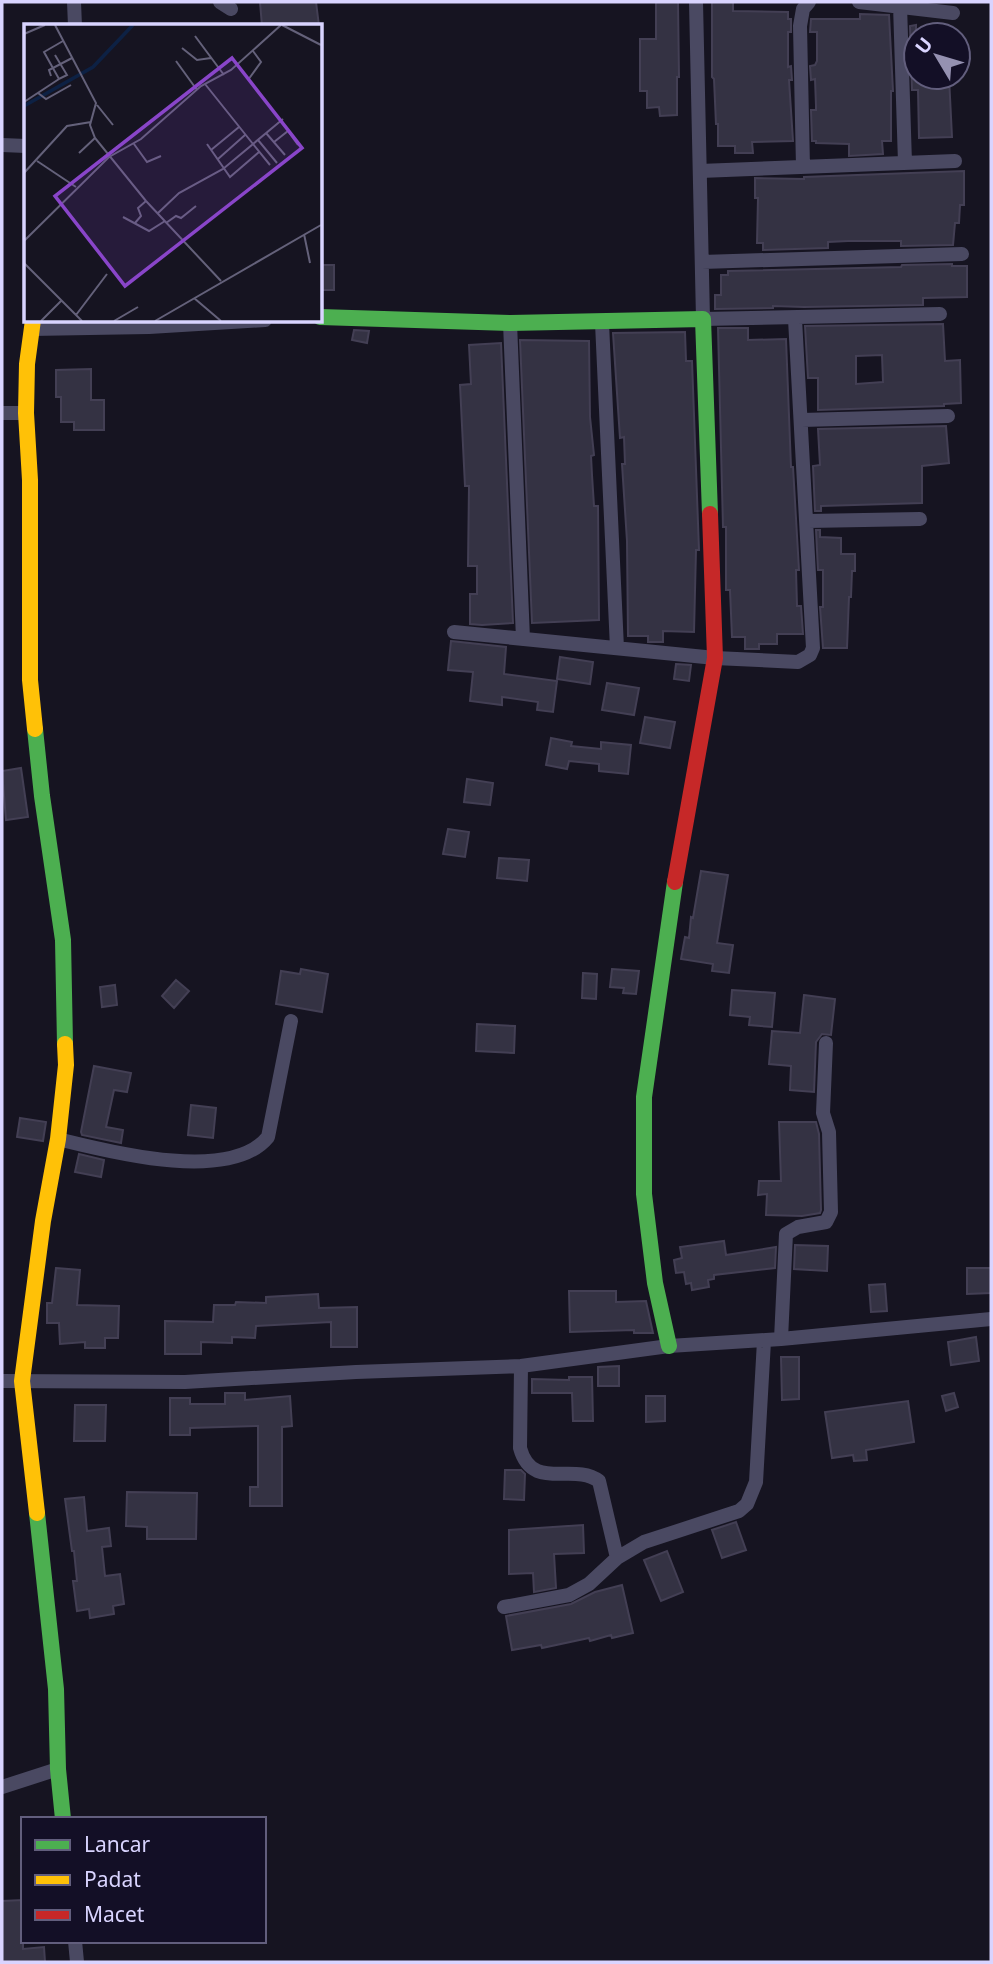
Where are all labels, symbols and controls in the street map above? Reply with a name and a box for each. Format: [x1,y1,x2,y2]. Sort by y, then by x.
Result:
north arrow [902,21,972,91]
inset map [24,24,322,322]
text: U [909,32,938,59]
legend [21,1817,266,1943]
text: Lancar [84,1830,151,1858]
text: Padat [84,1865,141,1893]
text: Macet [84,1900,145,1928]

